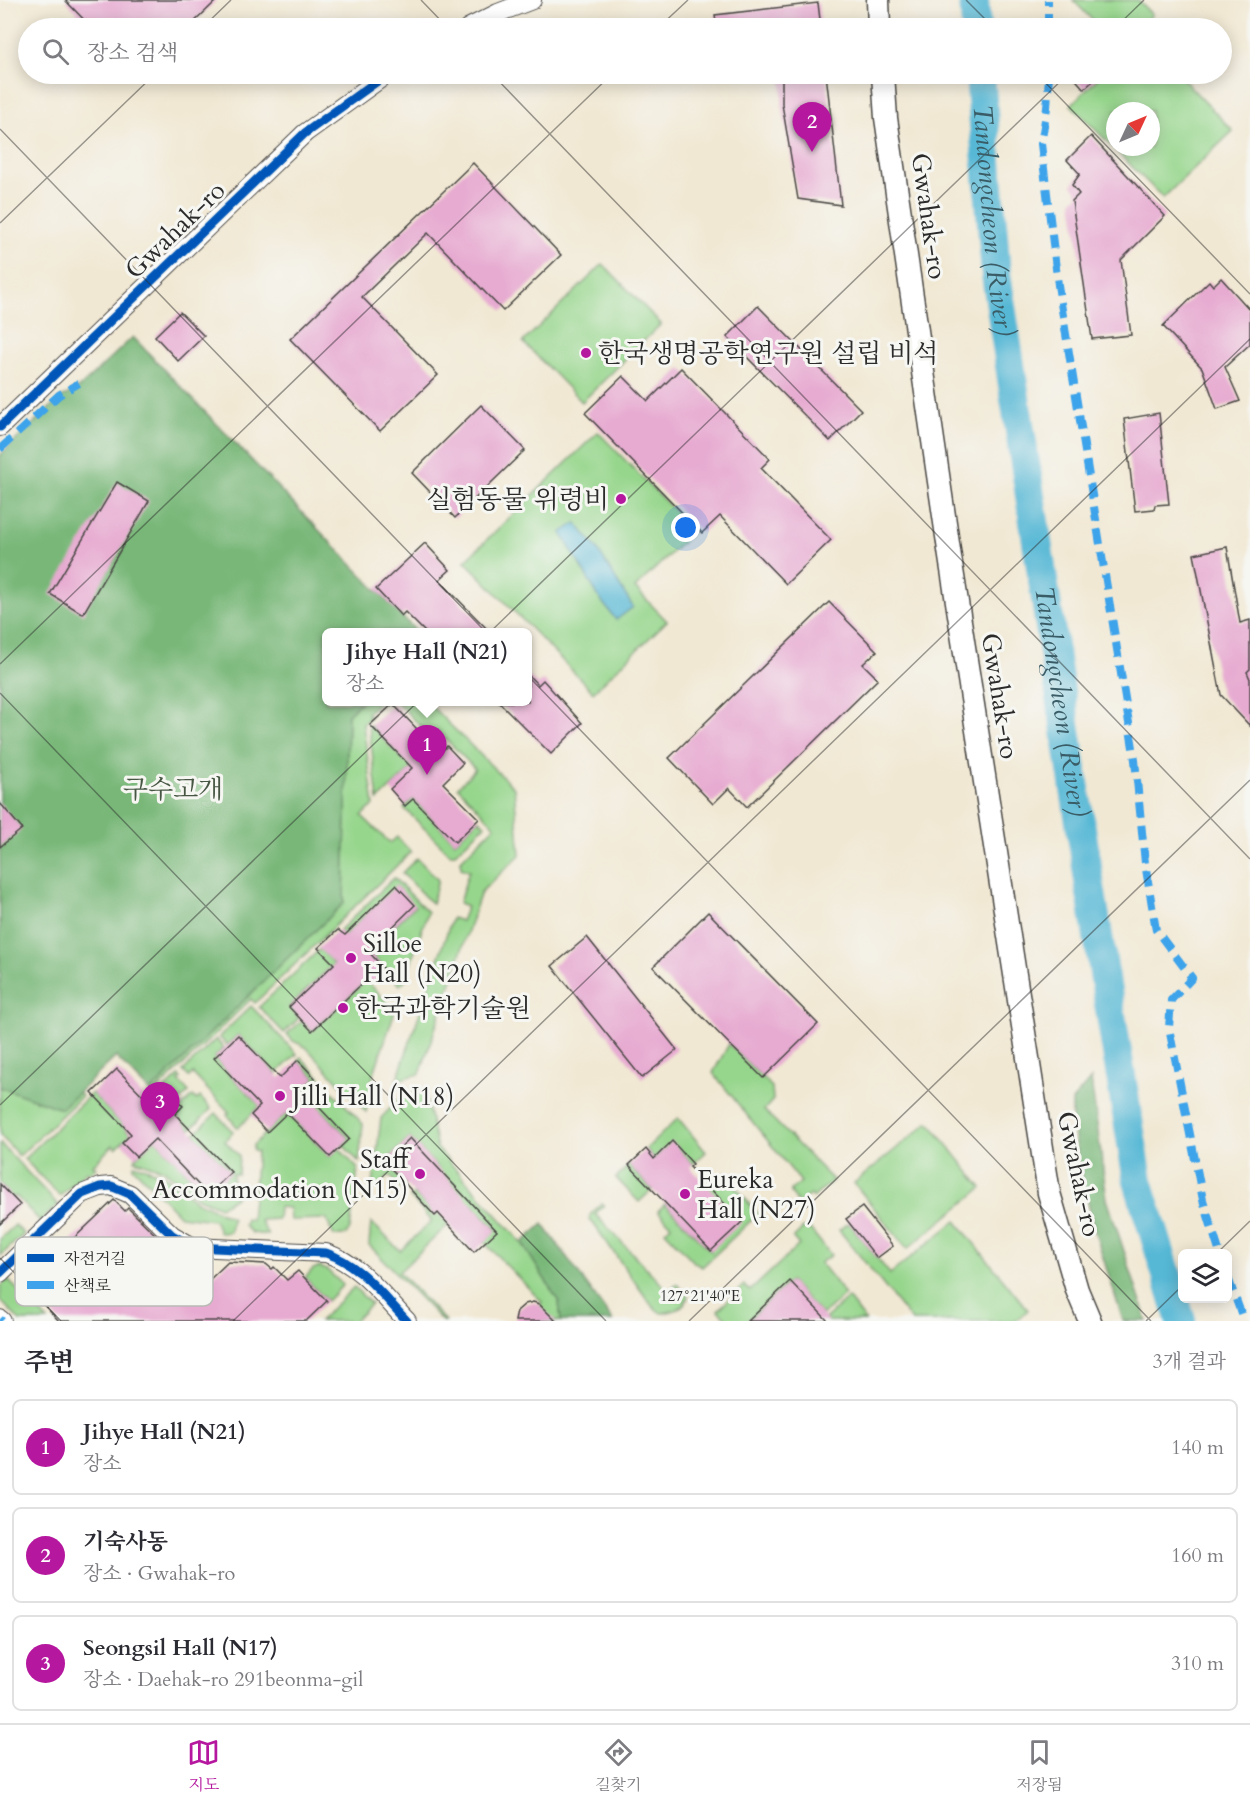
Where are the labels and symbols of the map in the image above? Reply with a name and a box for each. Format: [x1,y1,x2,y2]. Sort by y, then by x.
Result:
pin: 2 [792,102,832,152]
north arrow [1106,102,1160,156]
water label: Tandongcheon (River) [964,103,1024,339]
street label: Gwahak-ro [903,151,955,281]
street label: Gwahak-ro [117,173,233,287]
place label: 한국생명공학연구원 설립 비석 [598,336,938,371]
marker: 한국생명공학연구원 설립 비석 [579,346,593,360]
place label: 실험동물 위령비 [426,482,609,517]
marker: 실험동물 위령비 [614,492,628,506]
your location [671,513,700,542]
water label: Tandongcheon (River) [1026,583,1097,819]
street label: Gwahak-ro [973,630,1027,762]
pin: 1 [408,726,446,775]
park label: 구수고개 [123,772,223,807]
place label: Silloe Hall (N20) [363,926,482,991]
marker: Silloe Hall (N20) [344,951,358,965]
place label: 한국과학기술원 [355,991,531,1026]
marker: 한국과학기술원 [336,1001,350,1015]
place label: Jilli Hall (N18) [288,1079,454,1114]
pin: 3 [140,1082,180,1132]
marker: Jilli Hall (N18) [273,1089,287,1103]
street label: Gwahak-ro [1049,1108,1109,1240]
place label: Staff Accommodation (N15) [152,1142,412,1207]
place label: Eureka Hall (N27) [697,1162,816,1227]
marker: Staff Accommodation (N15) [413,1167,427,1181]
marker: Eureka Hall (N27) [678,1187,692,1201]
legend [15,1237,213,1306]
text: 자전거길 [64,1248,126,1270]
text: 산책로 [64,1275,111,1297]
text: 127°21'40"E [660,1286,740,1306]

